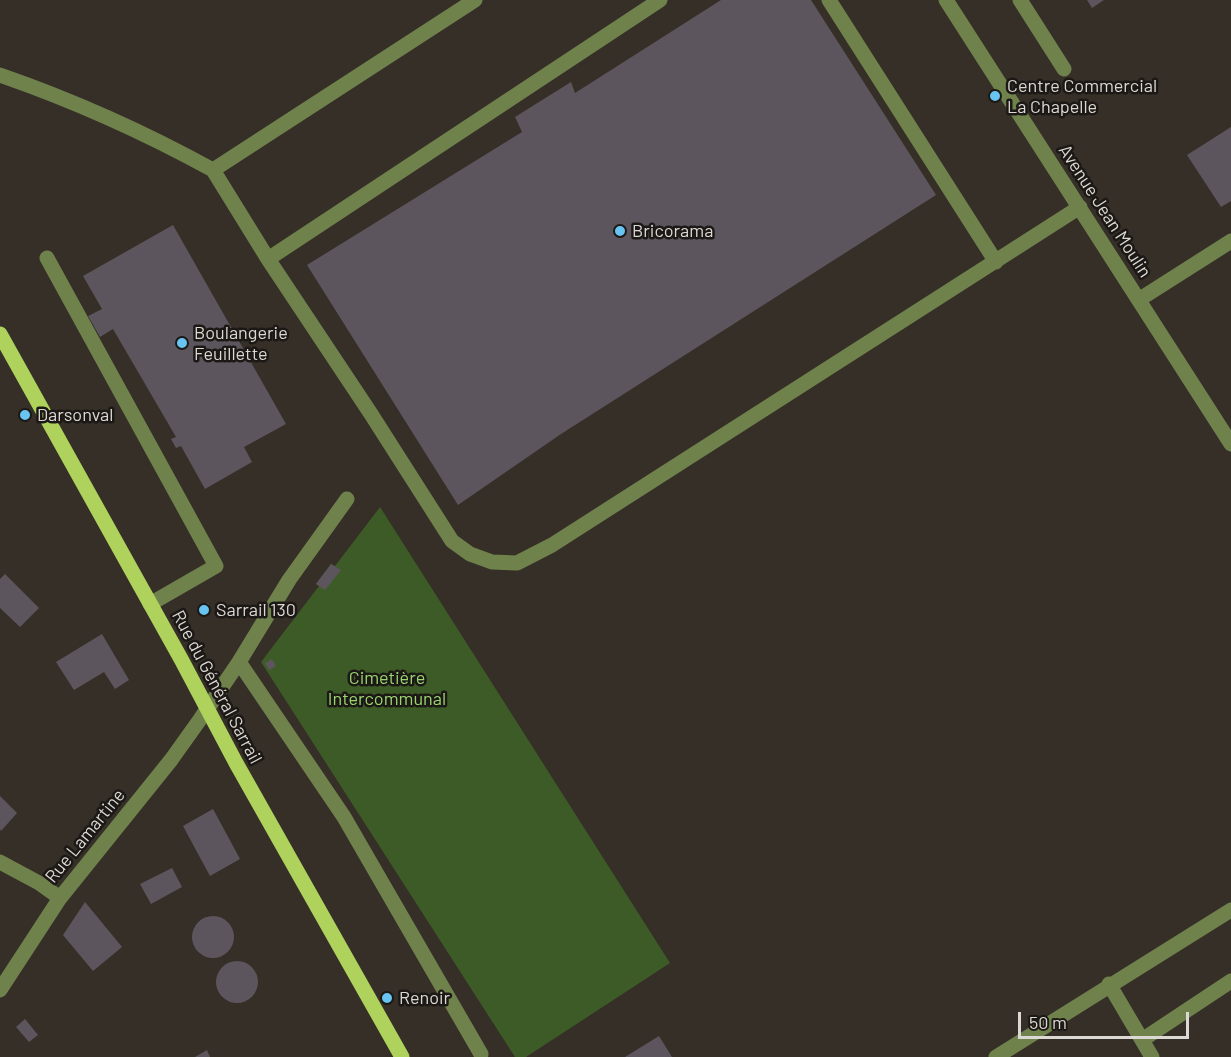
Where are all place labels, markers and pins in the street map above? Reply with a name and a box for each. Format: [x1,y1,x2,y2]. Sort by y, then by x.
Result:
place label: Centre Commercial La Chapelle [1007,75,1157,118]
marker: Centre Commercial La Chapelle [988,89,1002,103]
place label: Bricorama [632,220,713,242]
marker: Bricorama [613,224,627,238]
place label: Boulangerie Feuillette [194,322,288,364]
marker: Boulangerie Feuillette [175,336,189,350]
place label: Darsonval [37,404,113,426]
marker: Darsonval [18,408,32,422]
place label: Sarrail 130 [216,599,296,621]
marker: Sarrail 130 [197,603,211,617]
place label: Renoir [399,987,450,1009]
marker: Renoir [380,991,394,1005]

